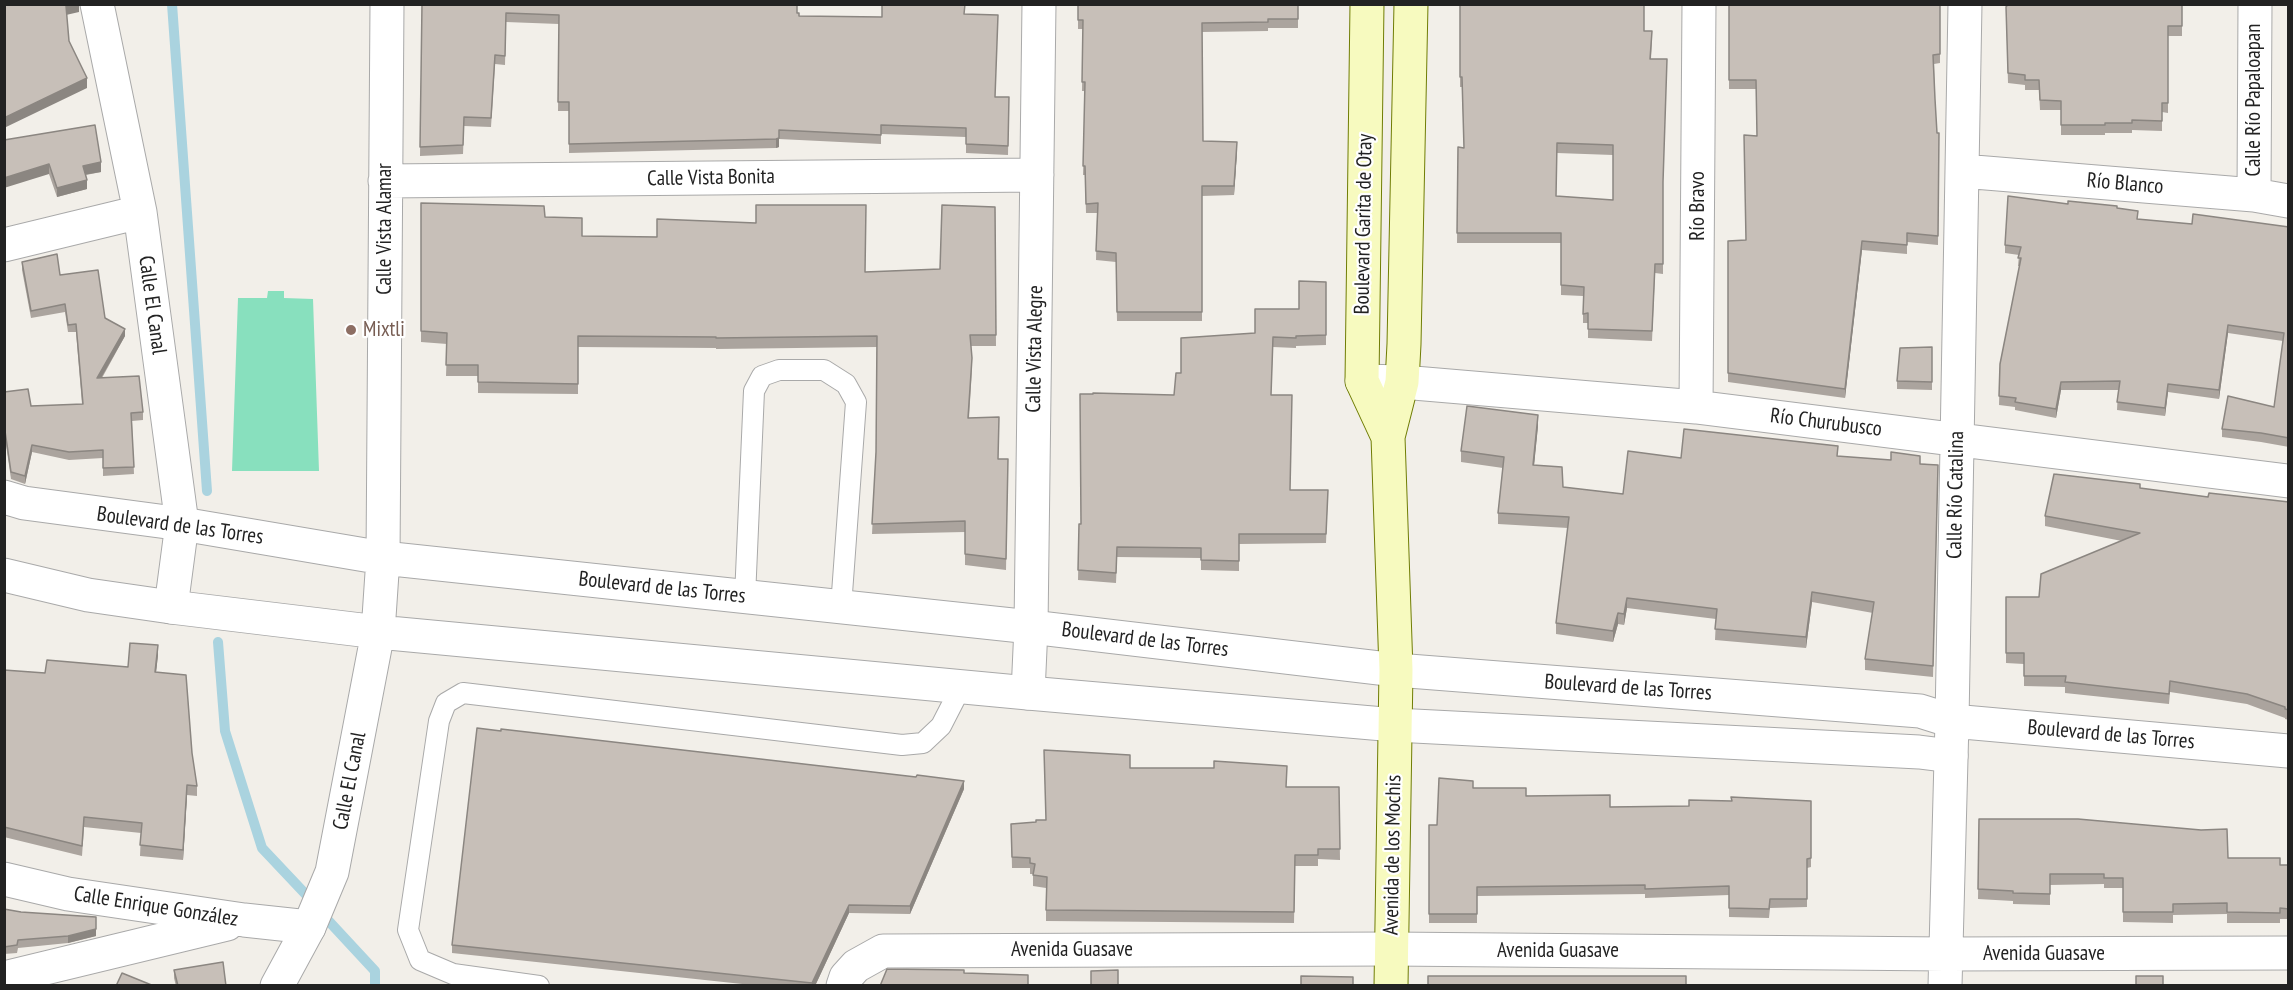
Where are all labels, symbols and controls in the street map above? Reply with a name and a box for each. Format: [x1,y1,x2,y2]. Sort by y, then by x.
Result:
street label: Calle Río Papaloapan [2241,24,2267,176]
street label: Boulevard Garita de Otay [1350,133,1378,315]
street label: Calle Vista Alamar [372,163,398,295]
street label: Calle Vista Bonita [647,164,775,192]
street label: Río Blanco [2086,168,2164,200]
street label: Río Bravo [1685,171,1711,241]
street label: Calle El Canal [133,254,171,356]
street label: Calle Vista Alegre [1021,285,1049,413]
place label: Mixtli [363,317,405,343]
marker: Mixtli [344,323,358,337]
street label: Río Churubusco [1769,404,1883,442]
street label: Calle Río Catalina [1942,431,1970,559]
street label: Boulevard de las Torres [95,502,265,550]
street label: Boulevard de las Torres [577,567,747,609]
street label: Boulevard de las Torres [1060,617,1230,663]
street label: Boulevard de las Torres [1543,670,1713,706]
street label: Boulevard de las Torres [2026,715,2196,755]
street label: Calle El Canal [328,730,372,832]
street label: Avenida de los Mochis [1379,775,1407,935]
street label: Calle Enrique González [72,882,240,932]
street label: Avenida Guasave [1011,937,1133,963]
street label: Avenida Guasave [1497,938,1619,964]
street label: Avenida Guasave [1983,941,2105,967]

